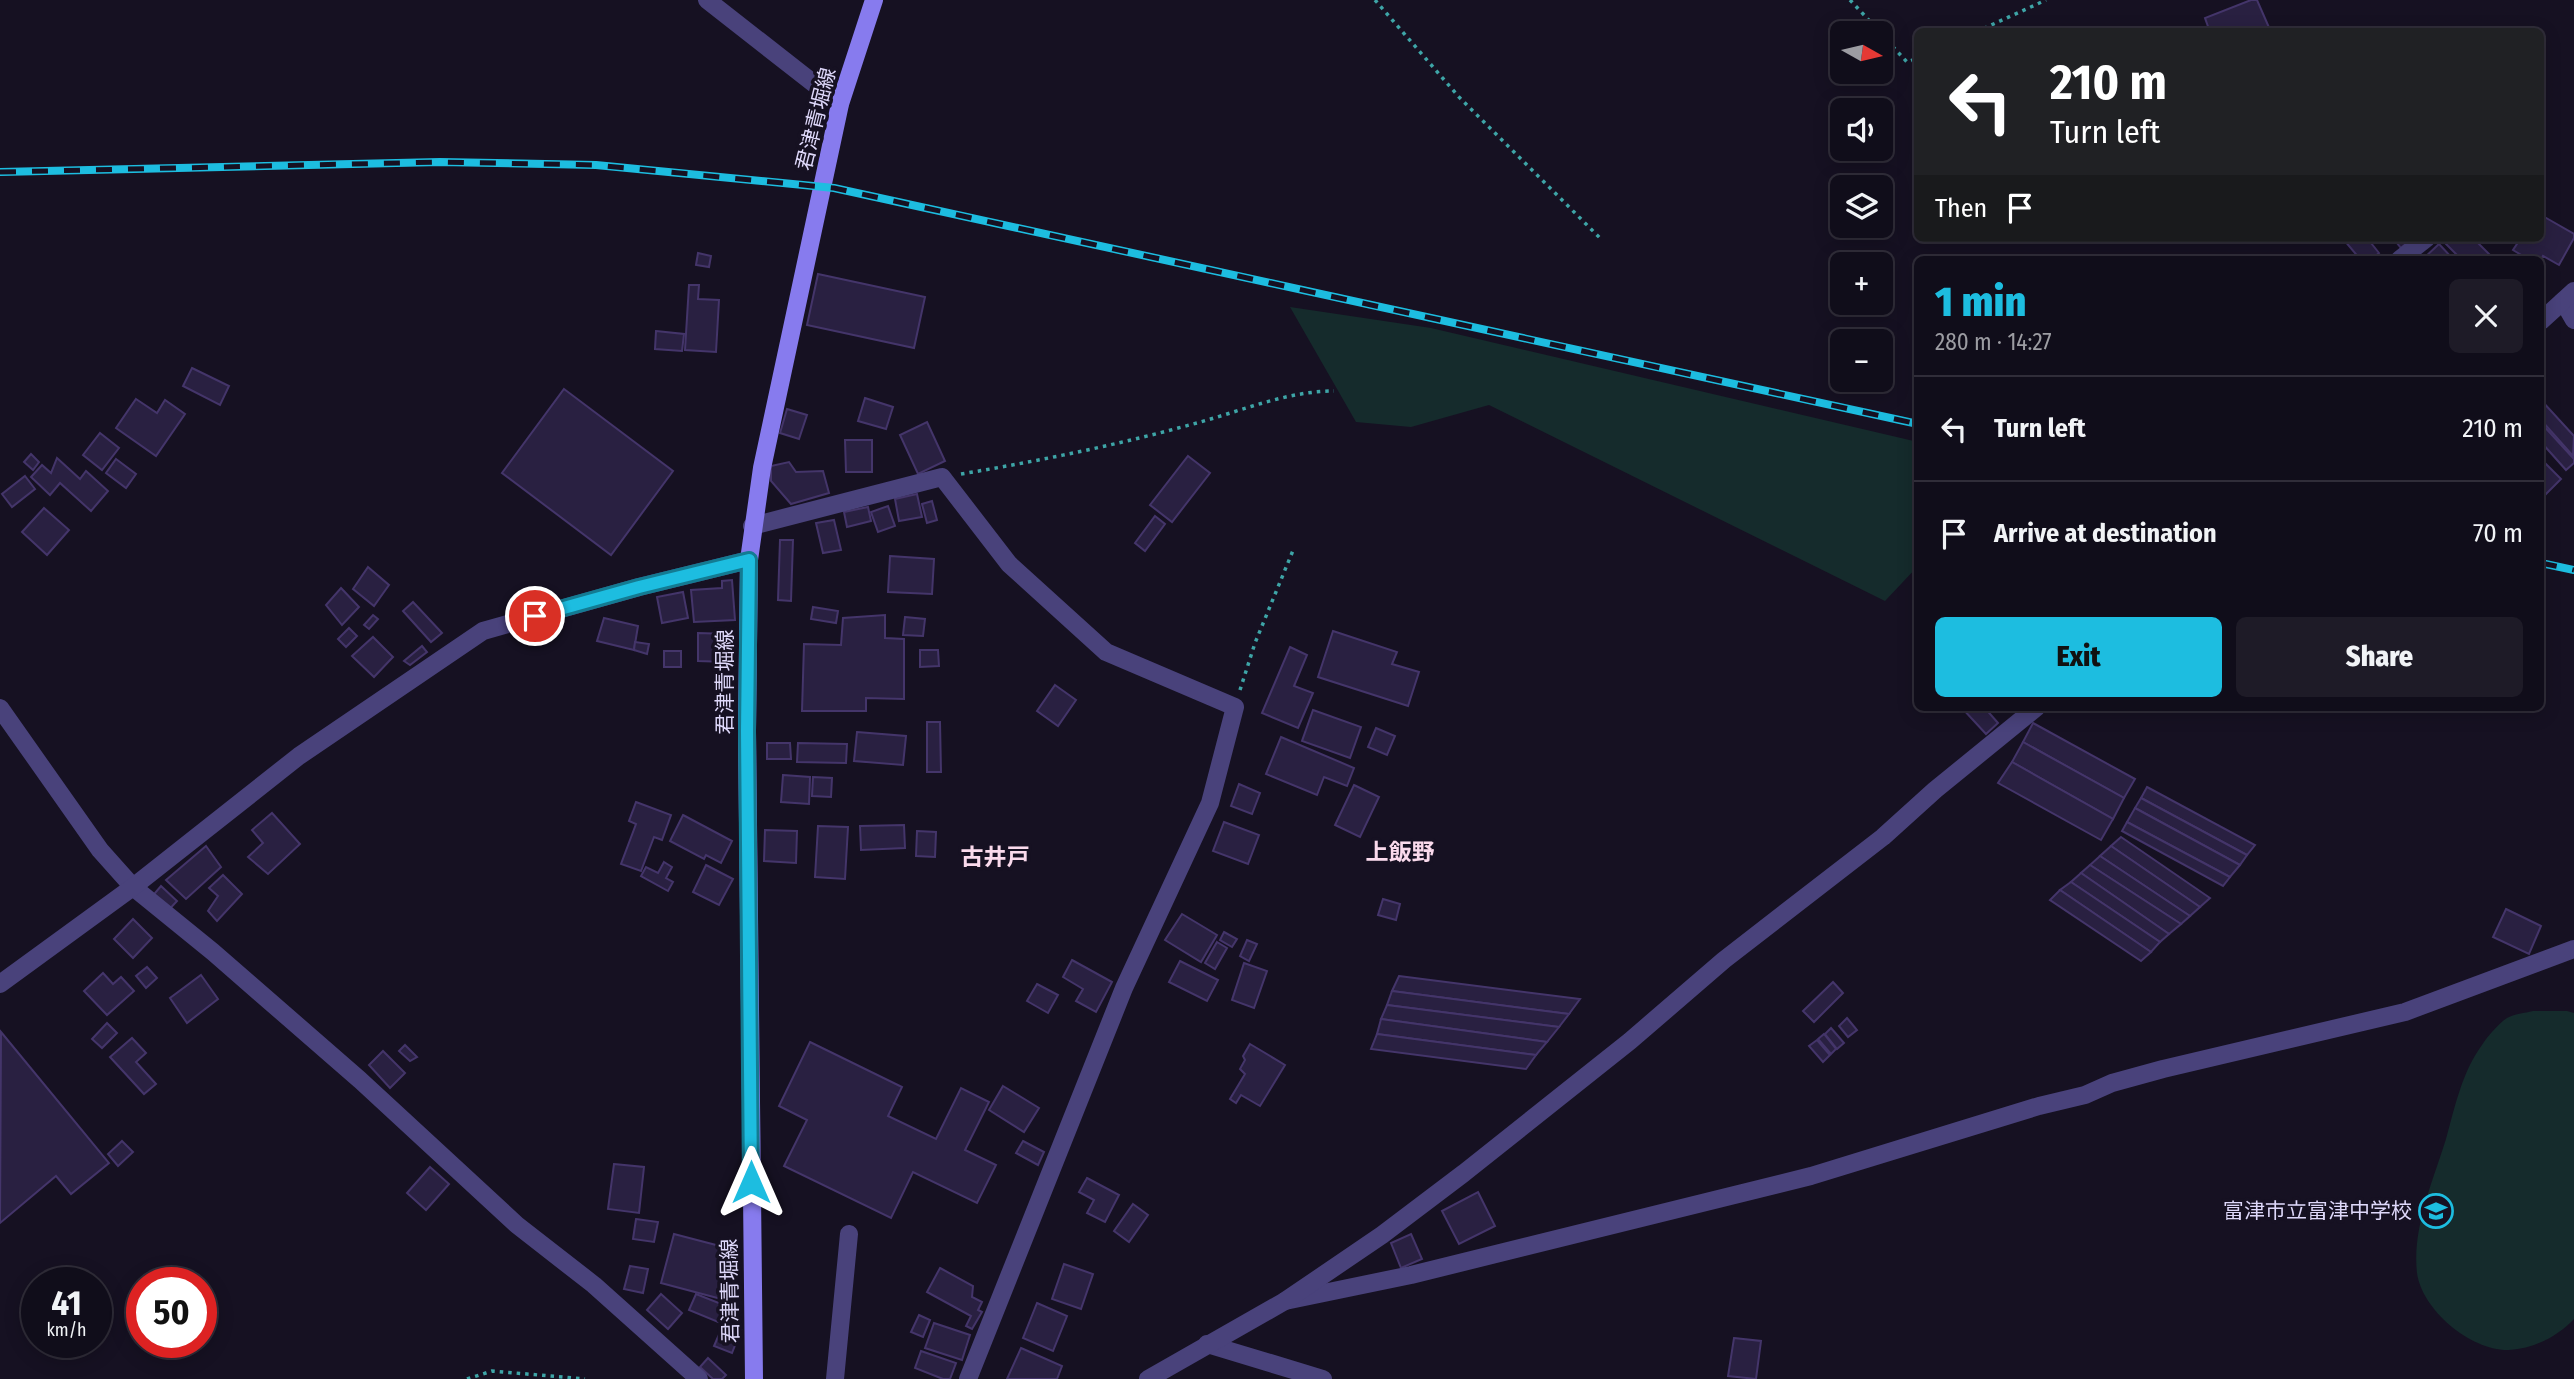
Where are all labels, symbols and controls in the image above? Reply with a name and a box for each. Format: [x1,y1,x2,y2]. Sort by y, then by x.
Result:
north arrow [1830,21,1894,84]
map controls [1830,21,1893,392]
text: 210 m [2050,53,2167,112]
icon: left [1935,56,2026,147]
street label: 君津青堀線 [791,65,841,173]
button: sound [1830,98,1893,161]
text: Turn left [2050,113,2160,151]
button: layers [1830,175,1893,238]
icon: arrive [2001,189,2039,227]
text: Then [1935,193,1987,224]
button: + [1830,252,1893,315]
text: 1 min [1935,277,2026,327]
button: close [2449,279,2523,353]
text: 280 m · 14:27 [1935,328,2052,356]
button: − [1830,329,1893,392]
icon: left [1935,410,1973,448]
text: Turn left [1994,413,2086,444]
text: 210 m [2462,413,2523,444]
icon: arrive [1935,515,1973,553]
text: Arrive at destination [1994,518,2217,549]
text: 70 m [2473,518,2523,549]
pin [505,586,565,646]
icon: arrive [516,597,554,635]
button: Exit [1935,617,2222,697]
button: Share [2236,617,2523,697]
street label: 君津青堀線 [712,630,738,735]
district label: 上飯野 [1366,838,1435,866]
district label: 古井戸 [961,843,1030,871]
position arrow [714,1145,788,1219]
school or university icon: 富津市立富津中学校 [2417,1192,2455,1230]
place label: 富津市立富津中学校 [2223,1198,2412,1224]
street label: 君津青堀線 [716,1238,744,1344]
speed limit sign: 50 [126,1267,217,1358]
text: 41 [51,1282,82,1324]
text: km/h [46,1319,87,1341]

